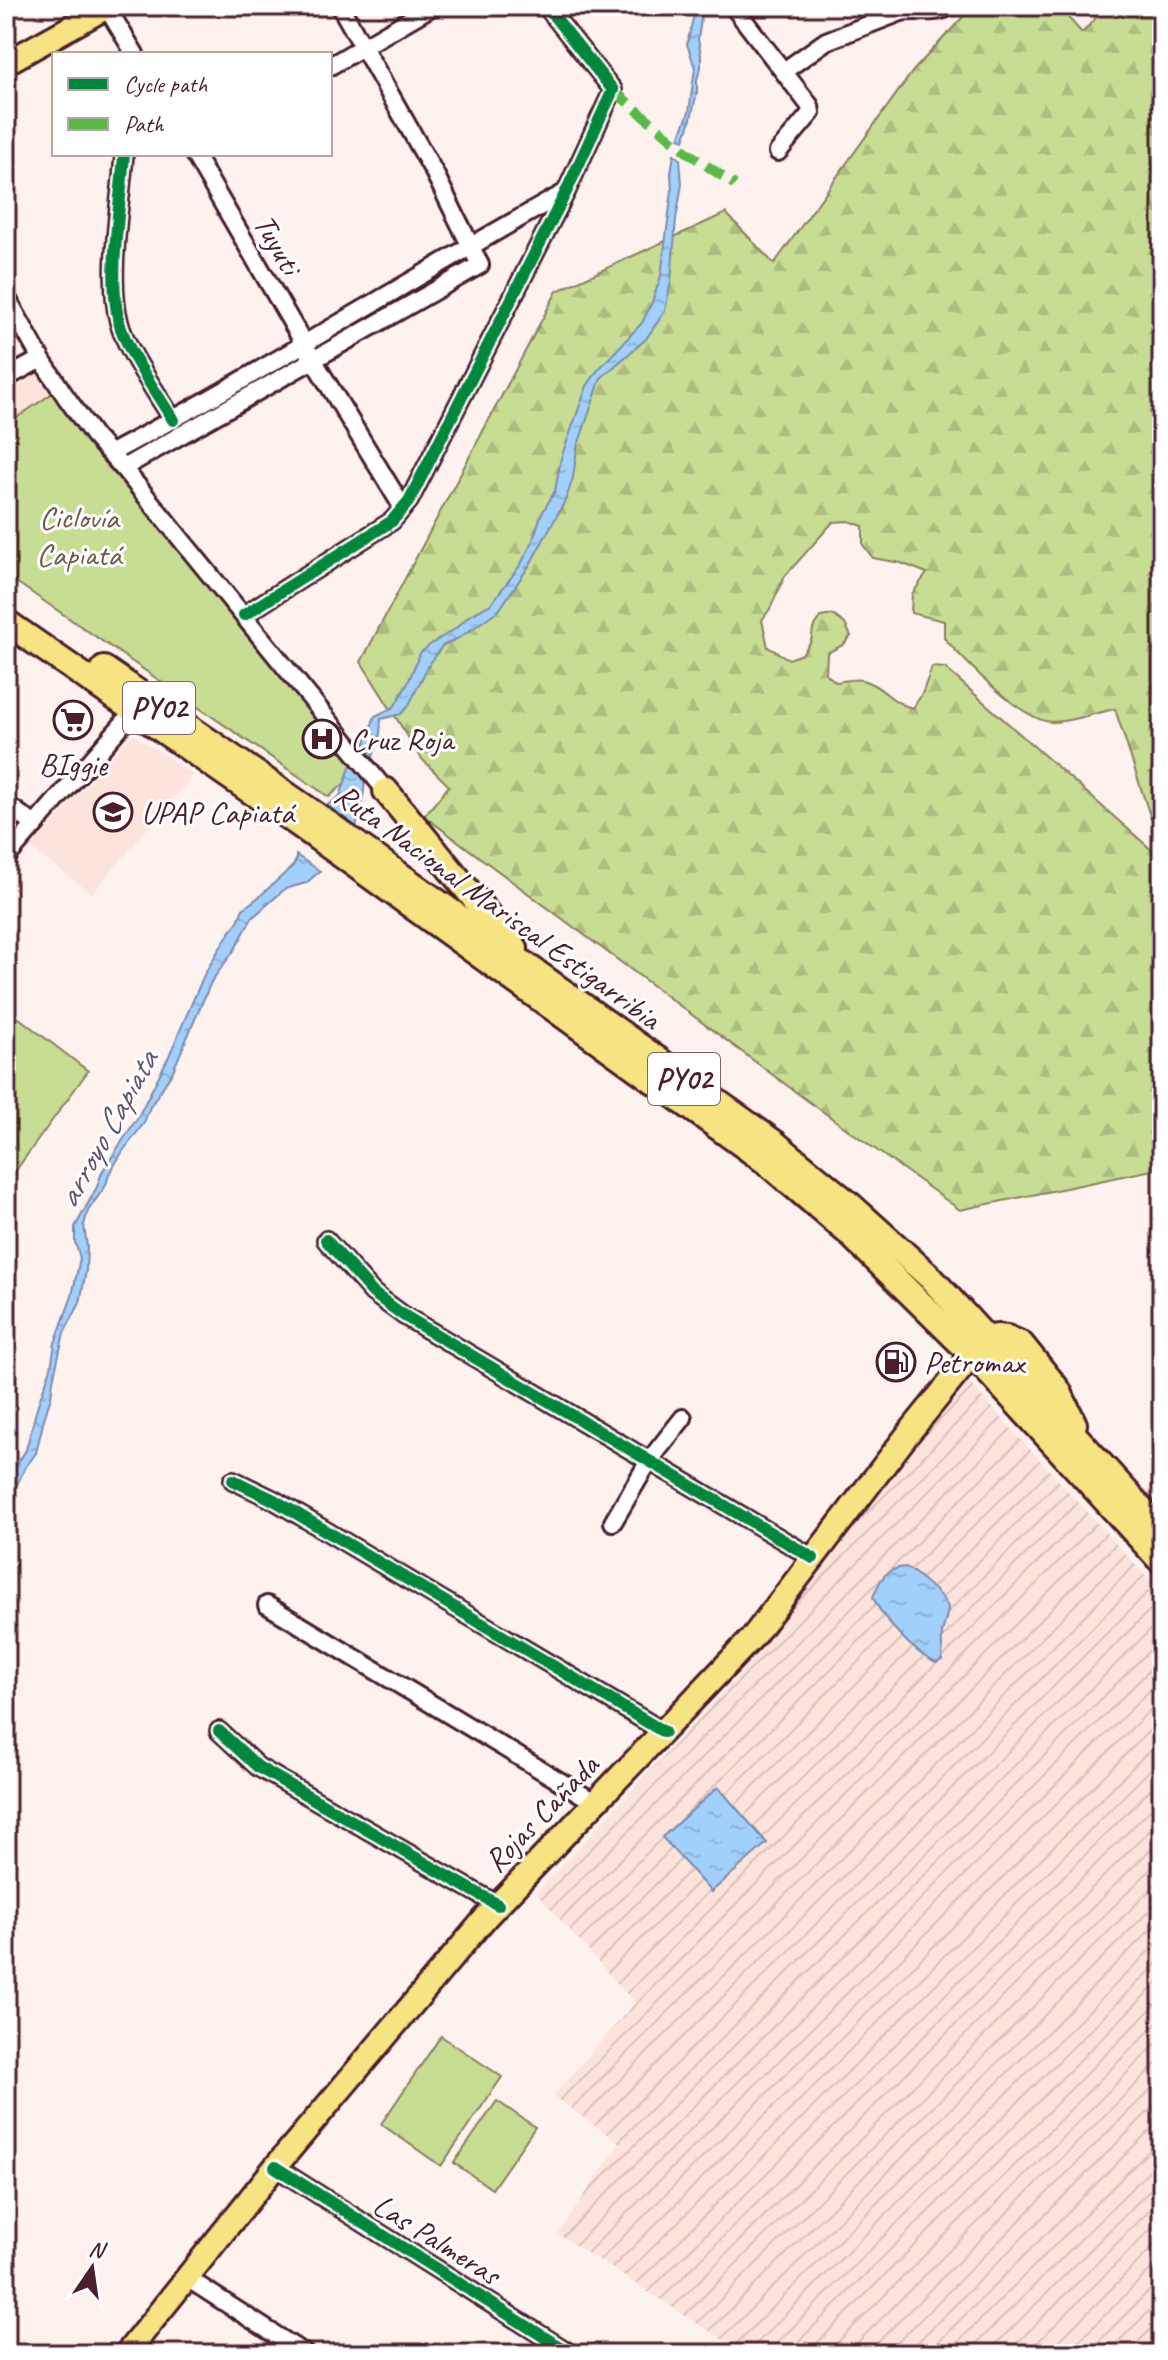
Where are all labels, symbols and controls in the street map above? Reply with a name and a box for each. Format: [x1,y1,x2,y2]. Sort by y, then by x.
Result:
legend [52,52,332,156]
text: Cycle path [124,69,208,99]
text: Path [124,109,165,139]
street label: Tuyuti [244,207,313,285]
park label: Ciclovía Capiatá [37,497,124,575]
road number: PY02 [123,682,195,734]
supermarket icon: BIggie [52,699,94,741]
hospital icon: Cruz Roja [301,718,343,760]
place label: Cruz Roja [350,719,456,760]
place label: BIggie [39,744,110,785]
street label: Ruta Nacional Mariscal Estigarribia [327,774,671,1040]
school or university icon: UPAP Capiatá [92,791,134,833]
place label: UPAP Capiatá [141,792,297,833]
water label: arroyo Capiata [46,1040,169,1215]
road number: PY02 [648,1053,720,1105]
fuel station icon: Petromax [875,1341,917,1383]
place label: Petromax [924,1342,1027,1383]
street label: Rojas Cañada [475,1744,609,1881]
street label: Las Palmeras [366,2184,510,2296]
north arrow [52,2228,132,2308]
text: N [86,2234,109,2265]

